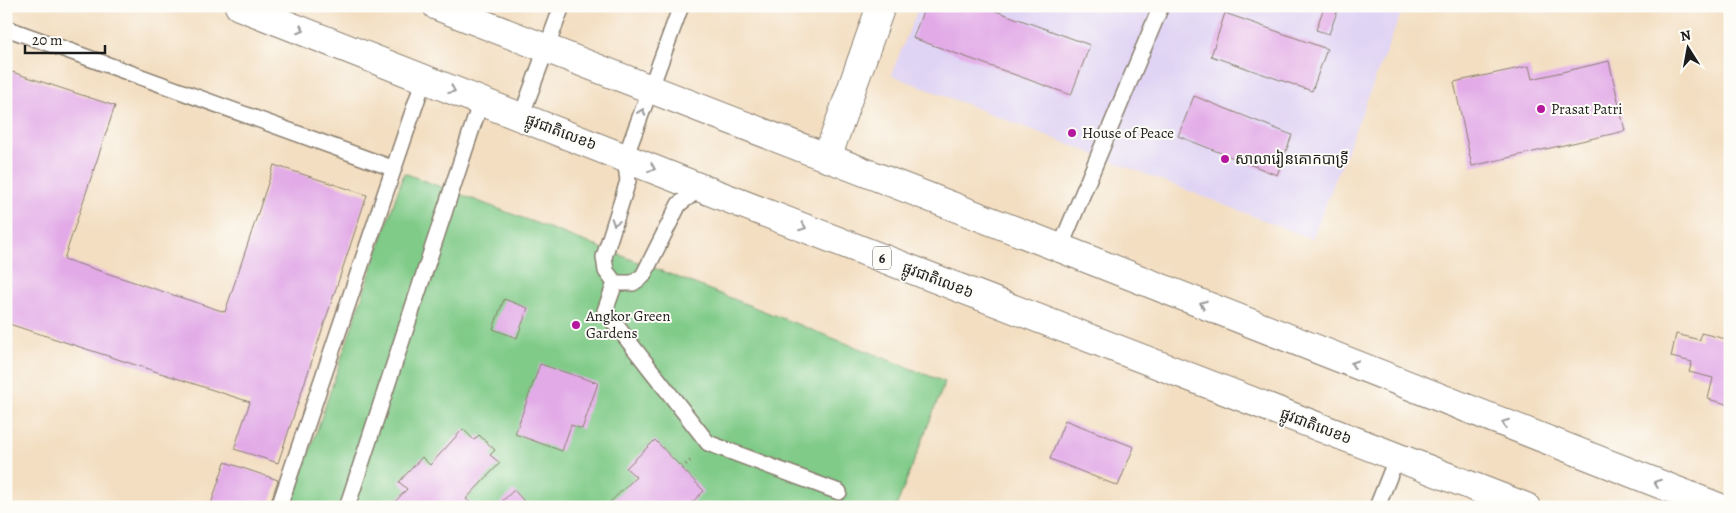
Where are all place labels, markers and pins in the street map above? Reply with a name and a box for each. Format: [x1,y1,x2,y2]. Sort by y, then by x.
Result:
place label: Prasat Patri [1551,99,1623,119]
marker: Prasat Patri [1535,103,1547,115]
place label: House of Peace [1082,123,1174,143]
marker: House of Peace [1066,127,1078,139]
place label: សាលារៀនគោកបាទ្រី [1235,149,1349,169]
marker: សាលារៀនគោកបាទ្រី [1219,153,1231,165]
place label: Angkor Green Gardens [585,306,671,343]
marker: Angkor Green Gardens [570,319,582,331]

